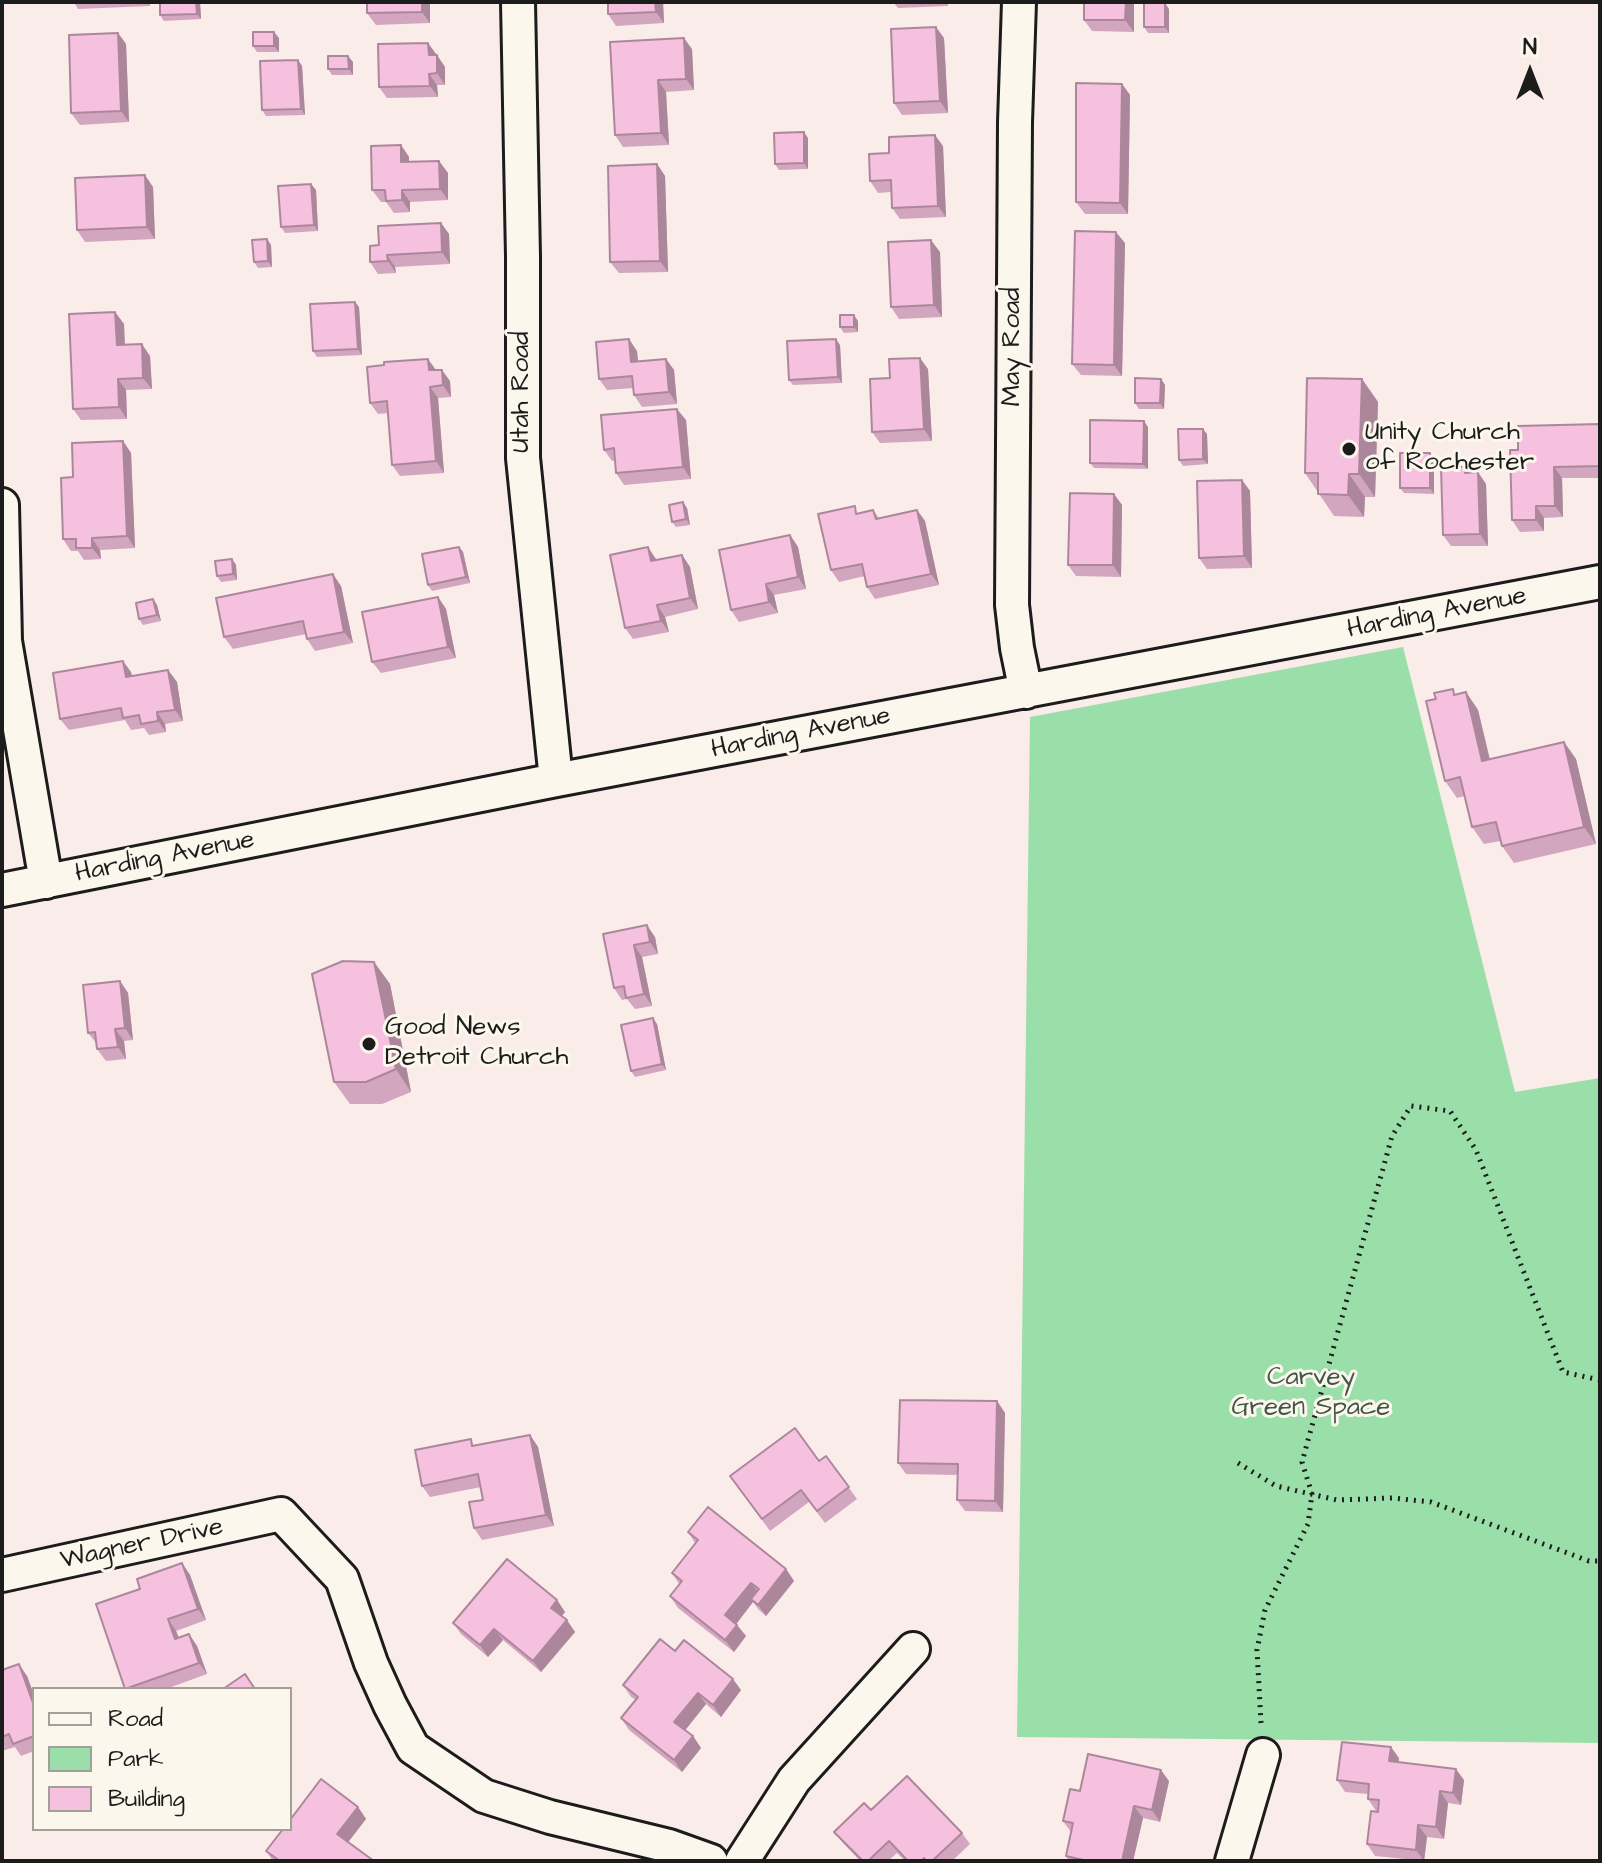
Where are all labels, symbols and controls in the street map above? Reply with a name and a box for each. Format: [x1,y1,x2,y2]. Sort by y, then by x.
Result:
north arrow [1490,32,1570,112]
text: N [1523,32,1537,63]
street label: May Road [998,287,1030,407]
street label: Utah Road [507,331,539,453]
place label: Unity Church of Rochester [1365,418,1534,480]
marker: Unity Church of Rochester [1340,440,1358,458]
street label: Harding Avenue [1345,581,1529,647]
street label: Harding Avenue [709,701,893,767]
street label: Harding Avenue [73,825,257,891]
place label: Good News Detroit Church [385,1013,568,1074]
marker: Good News Detroit Church [360,1035,378,1053]
park label: Carvey Green Space [1232,1363,1390,1424]
street label: Wagner Drive [58,1513,226,1577]
legend [32,1687,292,1831]
text: Road [108,1702,163,1736]
text: Park [108,1742,164,1776]
text: Building [108,1782,185,1816]

